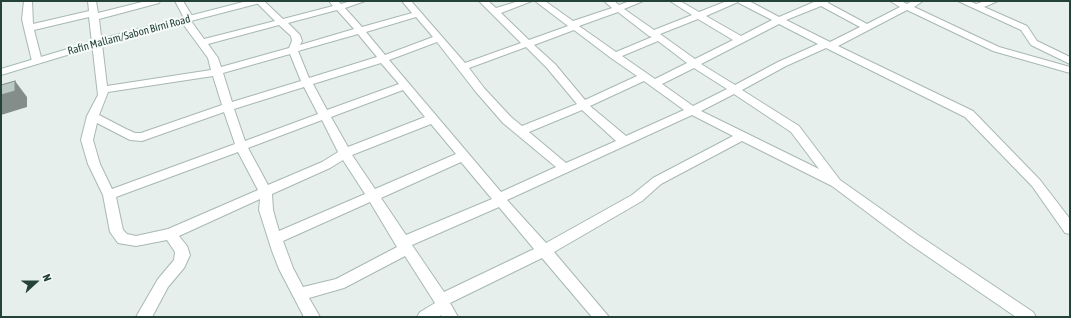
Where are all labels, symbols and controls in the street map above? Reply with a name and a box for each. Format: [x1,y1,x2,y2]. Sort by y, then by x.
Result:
street label: Rafin Mallam/Sabon Birni Road [66,12,192,58]
north arrow [16,262,56,302]
text: N [40,273,54,283]

